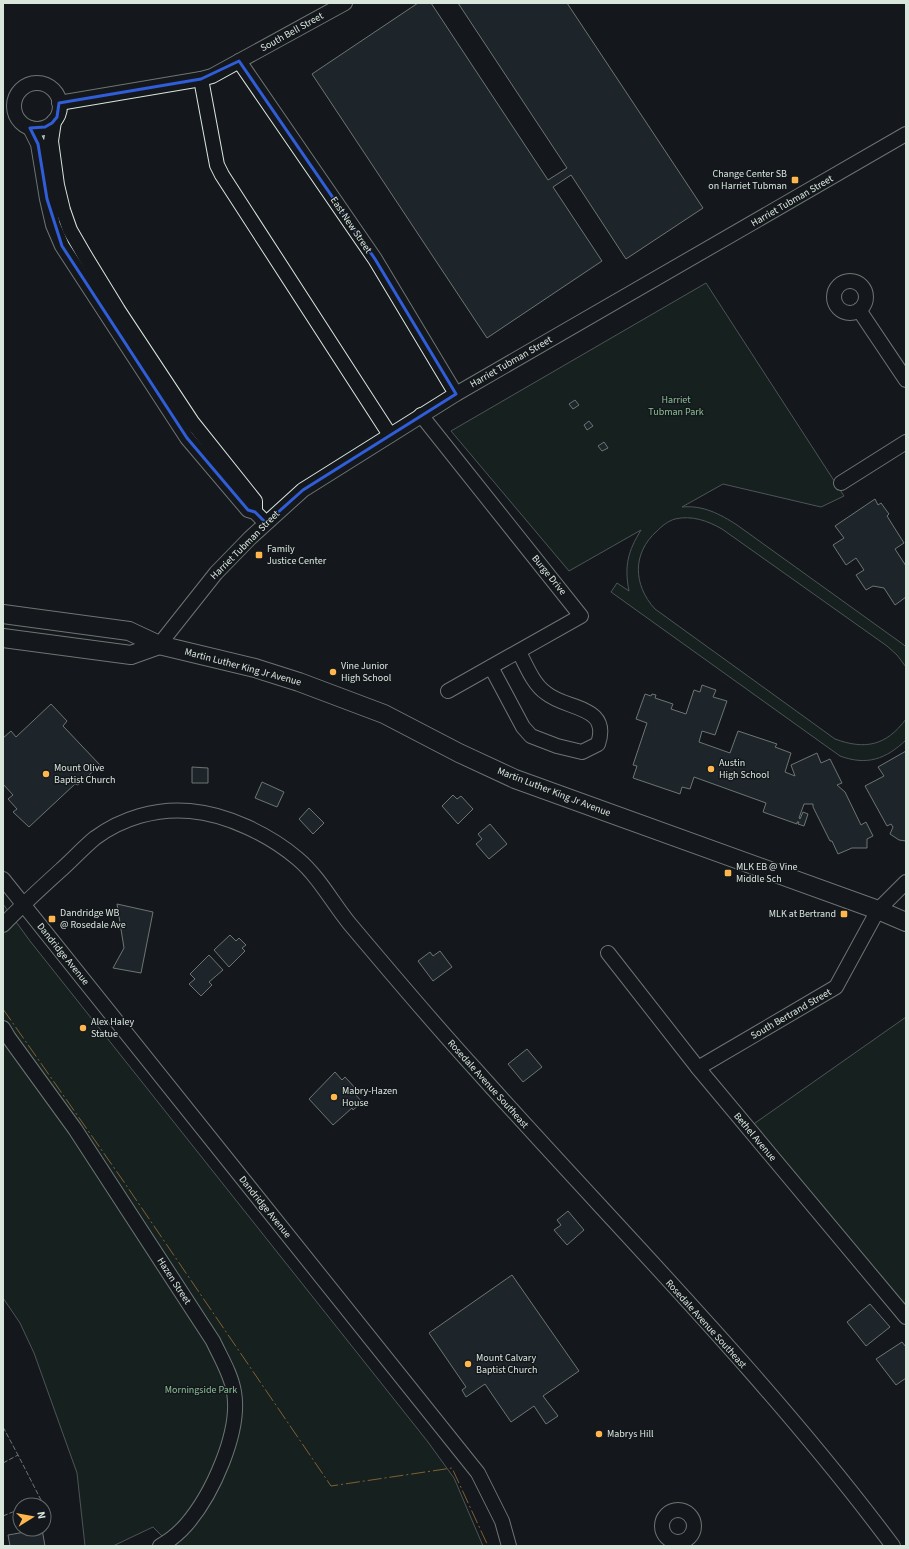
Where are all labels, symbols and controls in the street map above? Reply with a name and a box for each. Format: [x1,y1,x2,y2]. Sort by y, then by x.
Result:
street label: South Bell Street [258,9,327,55]
place label: Change Center SB on Harriet Tubman [708,167,787,193]
street label: Harriet Tubman Street [748,171,836,230]
marker: Change Center SB on Harriet Tubman [790,175,800,185]
street label: East New Street [327,194,375,257]
street label: Harriet Tubman Street [467,332,555,391]
park label: Harriet Tubman Park [648,393,704,419]
street label: Harriet Tubman Street [207,507,283,583]
place label: Family Justice Center [267,542,327,568]
marker: Family Justice Center [254,550,264,560]
street label: Burge Drive [528,552,570,598]
street label: Martin Luther King Jr Avenue [183,645,303,689]
place label: Vine Junior High School [341,659,392,685]
marker: Vine Junior High School [328,667,338,677]
place label: Austin High School [719,756,770,782]
place label: Mount Olive Baptist Church [54,761,115,787]
street label: Martin Luther King Jr Avenue [495,764,613,820]
marker: Austin High School [706,764,716,774]
marker: Mount Olive Baptist Church [41,769,51,779]
place label: MLK EB @ Vine Middle Sch [736,860,798,886]
marker: MLK EB @ Vine Middle Sch [723,868,733,878]
place label: Dandridge WB @ Rosedale Ave [60,906,126,932]
place label: MLK at Bertrand [769,907,836,921]
marker: MLK at Bertrand [839,909,849,919]
marker: Dandridge WB @ Rosedale Ave [47,914,57,924]
street label: Dandridge Avenue [34,920,92,988]
street label: South Bertrand Street [748,985,834,1043]
place label: Alex Haley Statue [91,1015,134,1041]
marker: Alex Haley Statue [78,1023,88,1033]
street label: Rosedale Avenue Southeast [444,1036,532,1132]
place label: Mabry-Hazen House [342,1084,397,1110]
marker: Mabry-Hazen House [329,1092,339,1102]
street label: Bethel Avenue [730,1110,780,1164]
street label: Dandridge Avenue [236,1173,294,1241]
street label: Hazen Street [154,1255,195,1308]
street label: Rosedale Avenue Southeast [662,1276,750,1372]
place label: Mount Calvary Baptist Church [476,1351,537,1377]
marker: Mount Calvary Baptist Church [463,1359,473,1369]
park label: Morningside Park [165,1383,237,1397]
place label: Mabrys Hill [607,1427,654,1441]
marker: Mabrys Hill [594,1429,604,1439]
north arrow [12,1497,52,1537]
text: N [33,1510,49,1520]

